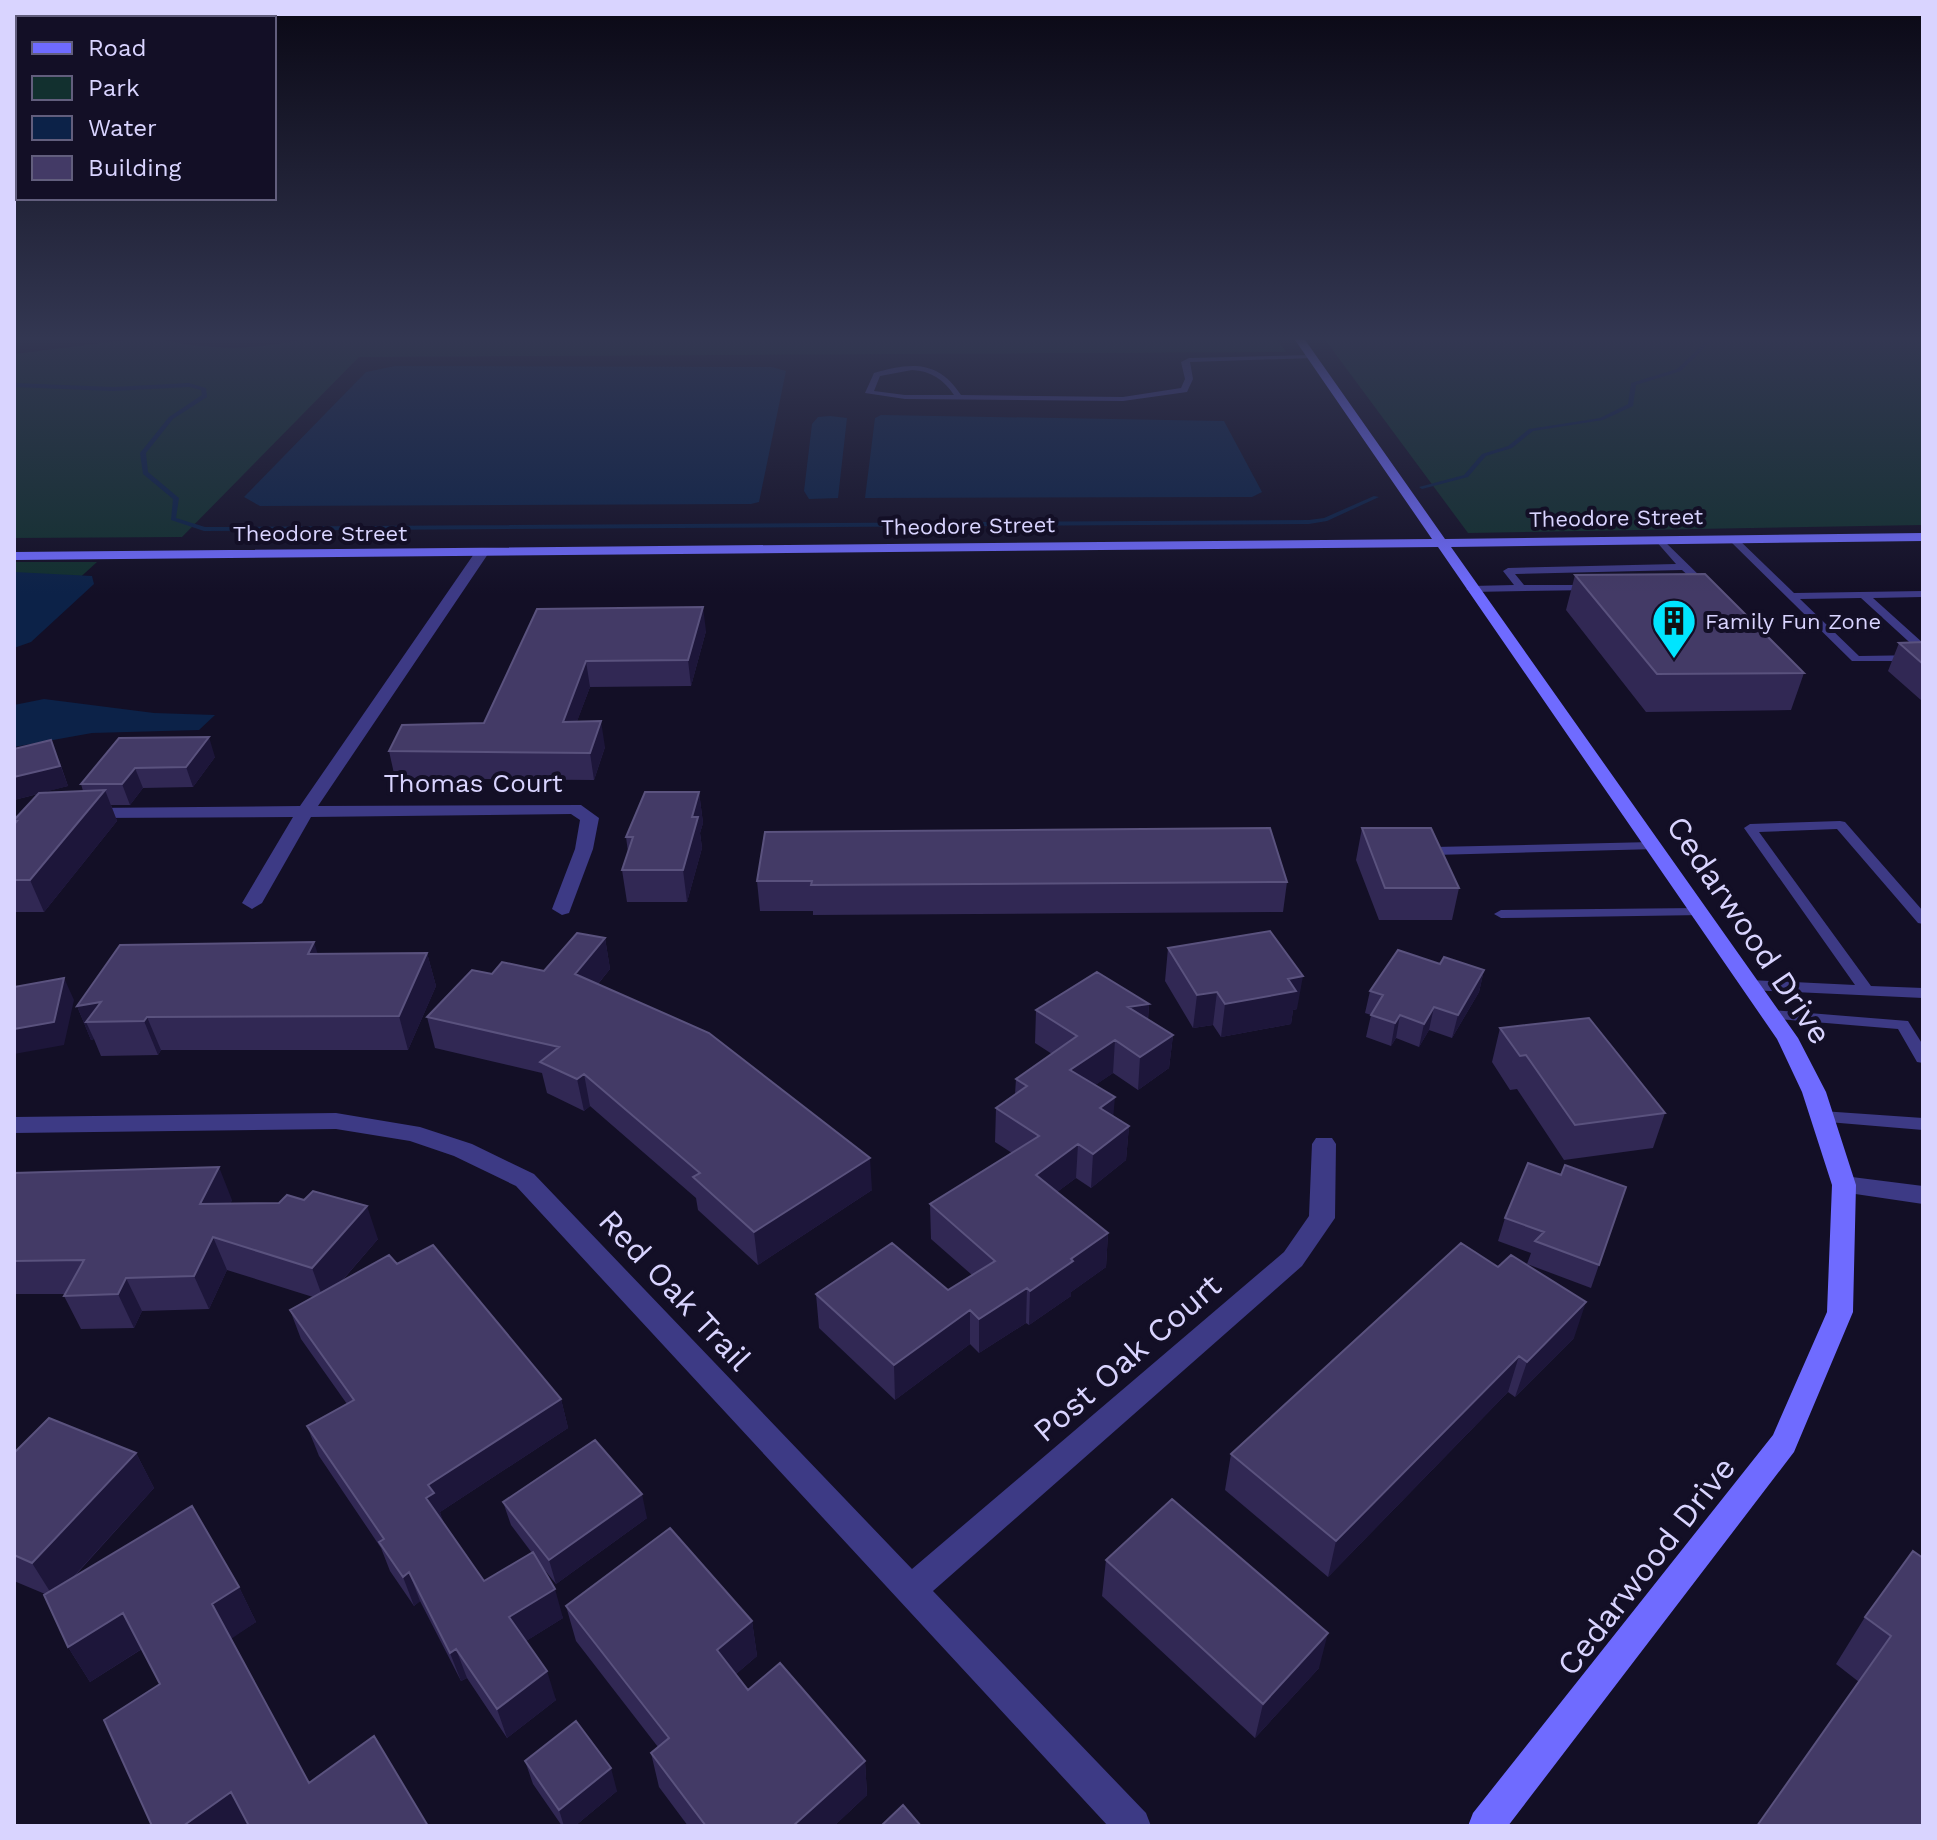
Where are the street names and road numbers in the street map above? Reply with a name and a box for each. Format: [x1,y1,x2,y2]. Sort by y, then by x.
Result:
street label: Theodore Street [1529,504,1703,532]
street label: Theodore Street [881,512,1055,540]
street label: Theodore Street [233,521,407,546]
street label: Thomas Court [383,768,563,798]
street label: Cedarwood Drive [1659,809,1839,1051]
street label: Red Oak Trail [591,1202,759,1378]
street label: Post Oak Court [1025,1266,1229,1450]
street label: Cedarwood Drive [1549,1449,1743,1683]

